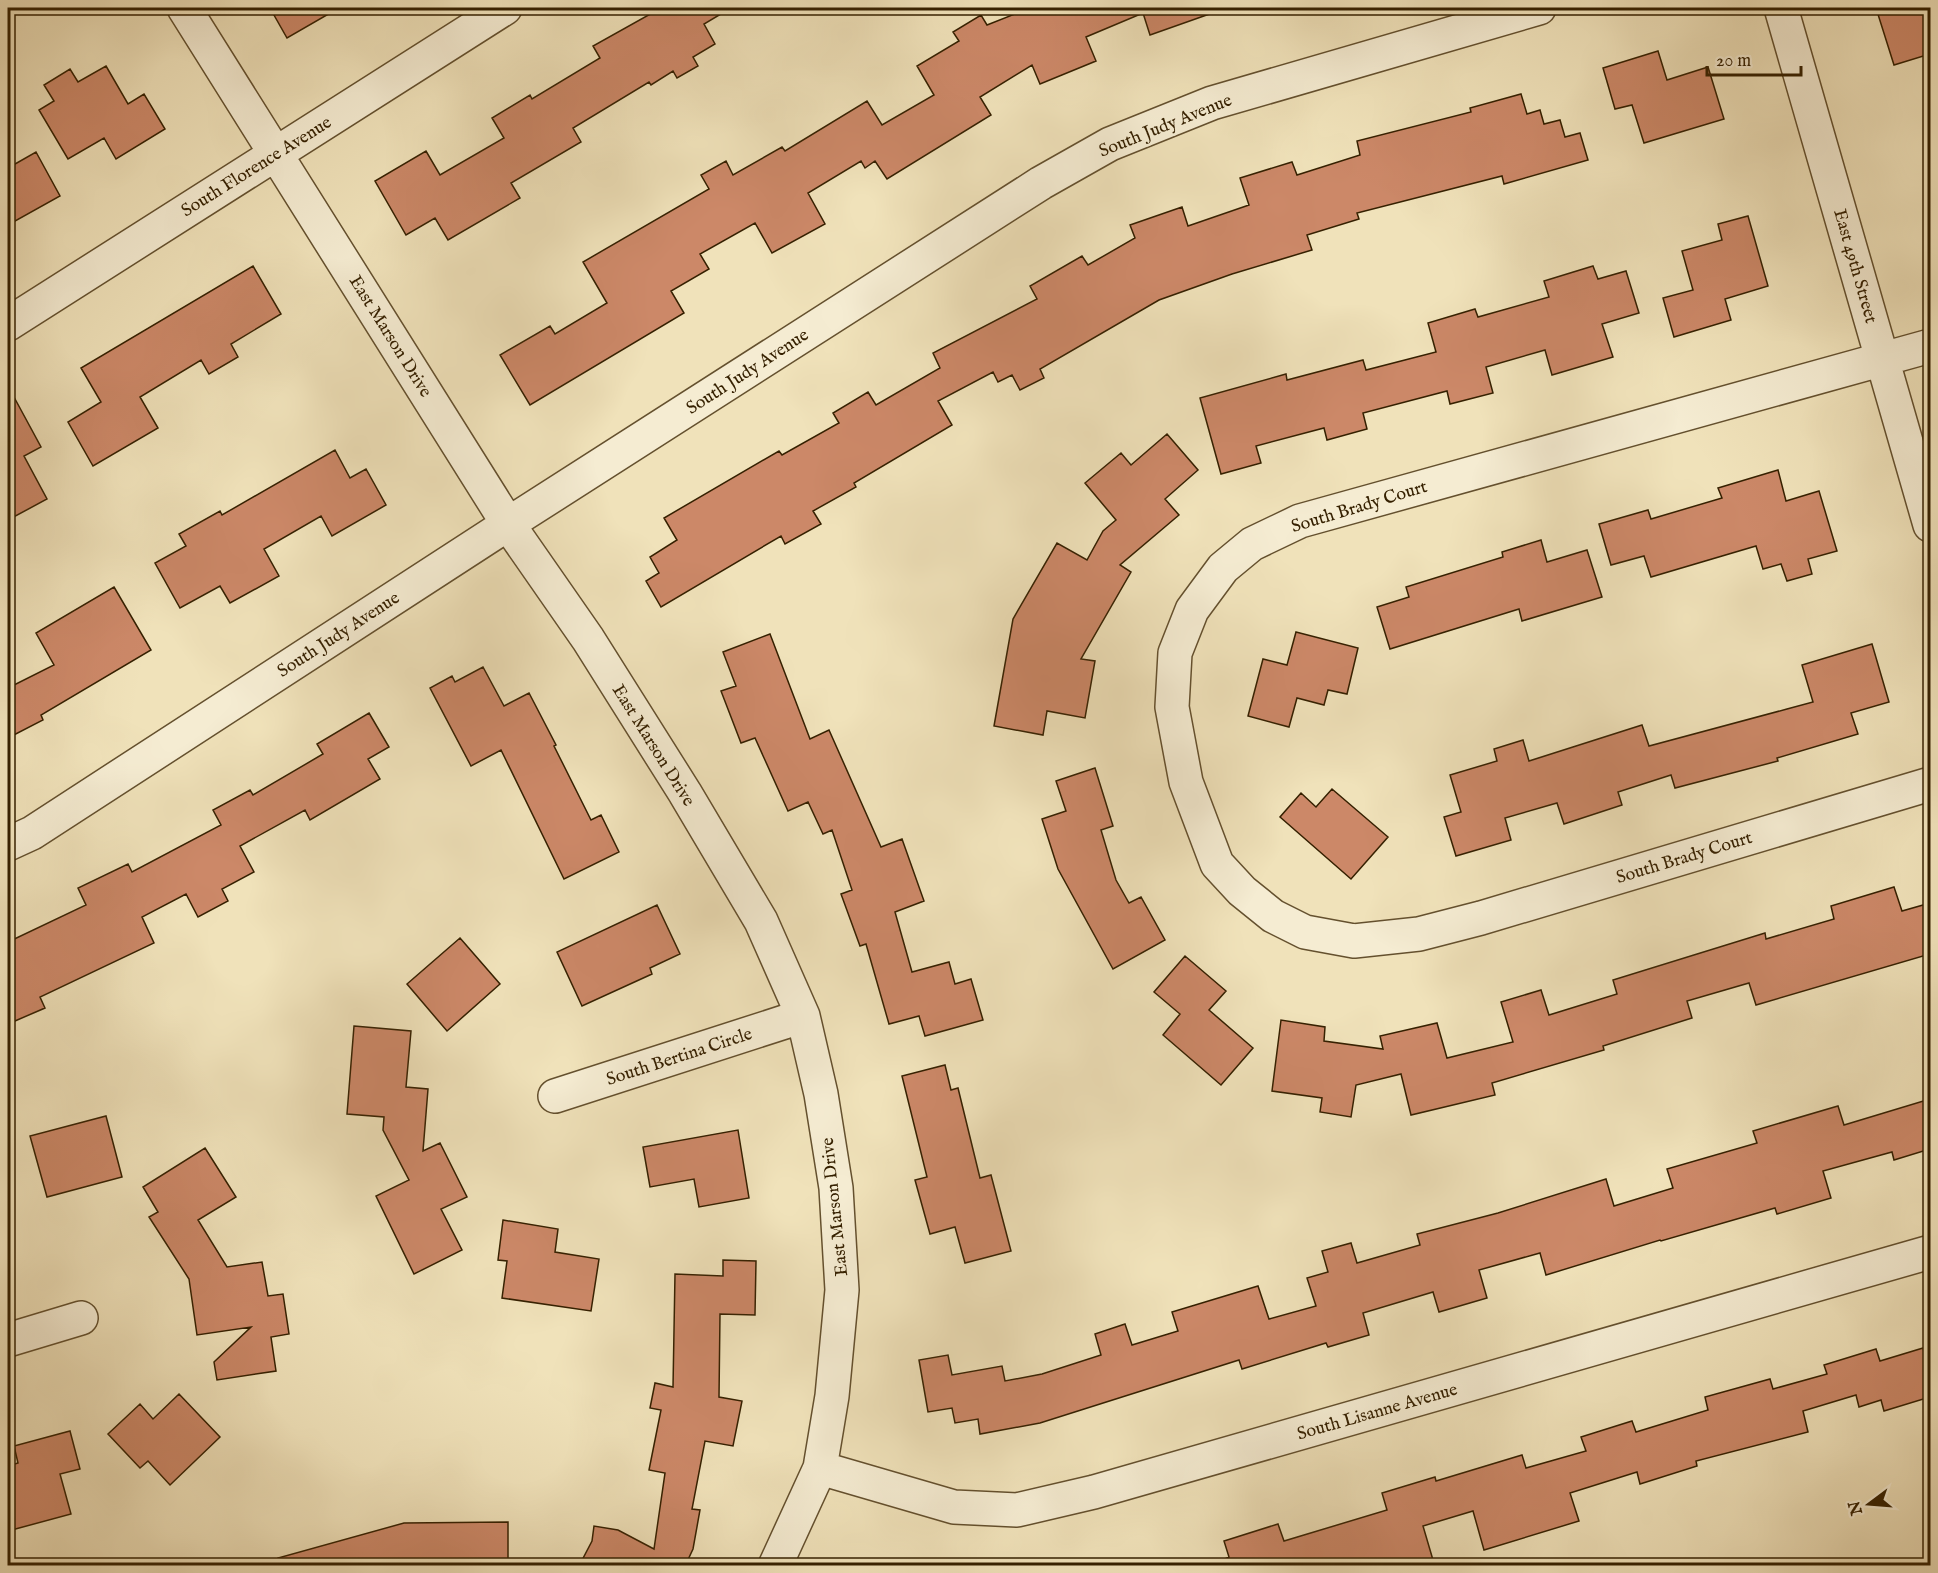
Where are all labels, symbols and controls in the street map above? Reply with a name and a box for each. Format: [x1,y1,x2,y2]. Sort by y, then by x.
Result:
scale bar [1707,39,1802,77]
text: 20 m [1716,50,1751,73]
street label: South Judy Avenue [1096,89,1235,164]
street label: South Florence Avenue [177,112,336,223]
street label: East 49th Street [1827,207,1882,326]
street label: East Marson Drive [343,272,436,402]
street label: South Judy Avenue [682,324,813,420]
street label: South Brady Court [1289,476,1430,539]
street label: South Judy Avenue [273,587,404,683]
street label: East Marson Drive [606,681,699,811]
street label: South Brady Court [1614,827,1755,890]
street label: South Bertina Circle [604,1023,755,1092]
street label: East Marson Drive [817,1136,854,1277]
street label: South Lisanne Avenue [1294,1379,1460,1446]
north arrow [1839,1474,1899,1534]
text: N [1845,1498,1868,1518]

